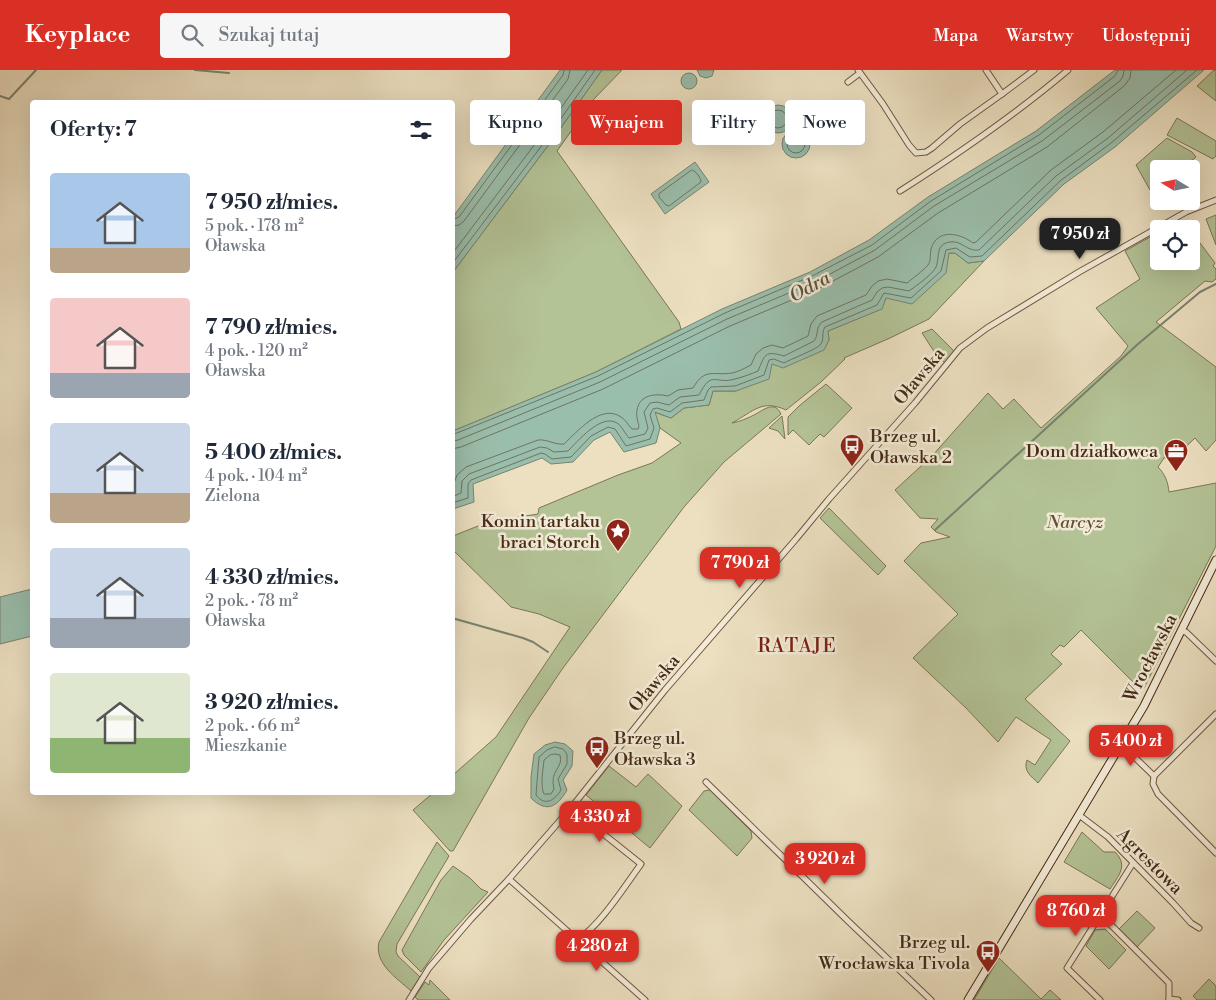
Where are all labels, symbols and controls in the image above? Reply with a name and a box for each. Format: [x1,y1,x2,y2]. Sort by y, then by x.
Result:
search box [160,13,510,58]
text: Keyplace [25,20,130,50]
icon: search [178,21,206,49]
text: Szukaj tutaj [218,23,320,47]
text: Mapa [934,24,978,47]
text: Warstwy [1006,24,1074,47]
text: Udostępnij [1102,24,1191,47]
chip: Kupno [470,100,561,145]
chip: Wynajem [571,100,682,145]
chip: Filtry [692,100,775,145]
chip: Nowe [785,100,865,145]
icon: filters [407,116,435,144]
text: Oferty: 7 [50,117,137,143]
north arrow [1150,160,1200,210]
map controls [1150,160,1200,270]
text: 7 950 zł/mies. [205,190,338,216]
icon: home [90,193,150,253]
text: 5 pok. · 178 m² [205,216,304,236]
pin: 7 950 zł [1028,218,1132,260]
button: locate [1150,220,1200,270]
text: 7 950 zł [1050,224,1110,244]
text: Oławska [205,236,265,256]
water label: Odra [785,266,835,308]
text: 7 790 zł/mies. [205,315,337,341]
icon: home [90,318,150,378]
text: 4 pok. · 120 m² [205,341,308,361]
street label: Oławska [889,342,951,410]
text: Oławska [205,361,265,381]
place label: Brzeg ul. Oławska 2 [869,425,952,469]
bus stop icon: Brzeg ul. Oławska 2 [839,433,865,467]
office icon: Dom działkowca [1163,438,1189,472]
text: 5 400 zł/mies. [205,440,342,466]
place label: Dom działkowca [1026,440,1159,463]
icon: home [90,443,150,503]
text: 4 pok. · 104 m² [205,466,307,486]
text: Zielona [205,486,260,506]
place label: Komin tartaku braci Storch [481,510,601,554]
park label: Narcyz [1045,511,1104,534]
place icon: Komin tartaku braci Storch [605,518,631,552]
pin: 7 790 zł [688,546,792,589]
text: 7 790 zł [711,553,769,573]
text: 4 330 zł/mies. [205,565,339,591]
icon: home [90,568,150,628]
text: 2 pok. · 78 m² [205,591,298,611]
street label: Wrocławska [1118,609,1183,707]
text: Oławska [205,611,265,631]
district label: RATAJE [757,634,837,658]
street label: Oławska [624,649,686,717]
text: 3 920 zł/mies. [205,690,339,716]
icon: home [90,693,150,753]
text: 2 pok. · 66 m² [205,716,300,736]
pin: 5 400 zł [1079,724,1183,767]
place label: Brzeg ul. Oławska 3 [613,727,696,771]
text: 5 400 zł [1100,731,1162,751]
bus stop icon: Brzeg ul. Oławska 3 [584,735,610,769]
text: Mieszkanie [205,736,287,756]
pin: 4 330 zł [548,800,652,843]
text: 4 330 zł [570,807,630,827]
street label: Agrestowa [1111,822,1188,900]
pin: 3 920 zł [773,842,877,885]
text: 3 920 zł [795,849,855,869]
pin: 8 760 zł [1024,894,1128,937]
text: 8 760 zł [1047,901,1105,921]
pin: 4 280 zł [545,930,649,972]
place label: Brzeg ul. Wrocławska Tivola [818,931,971,975]
text: 4 280 zł [567,936,627,956]
bus stop icon: Brzeg ul. Wrocławska Tivola [975,939,1001,973]

